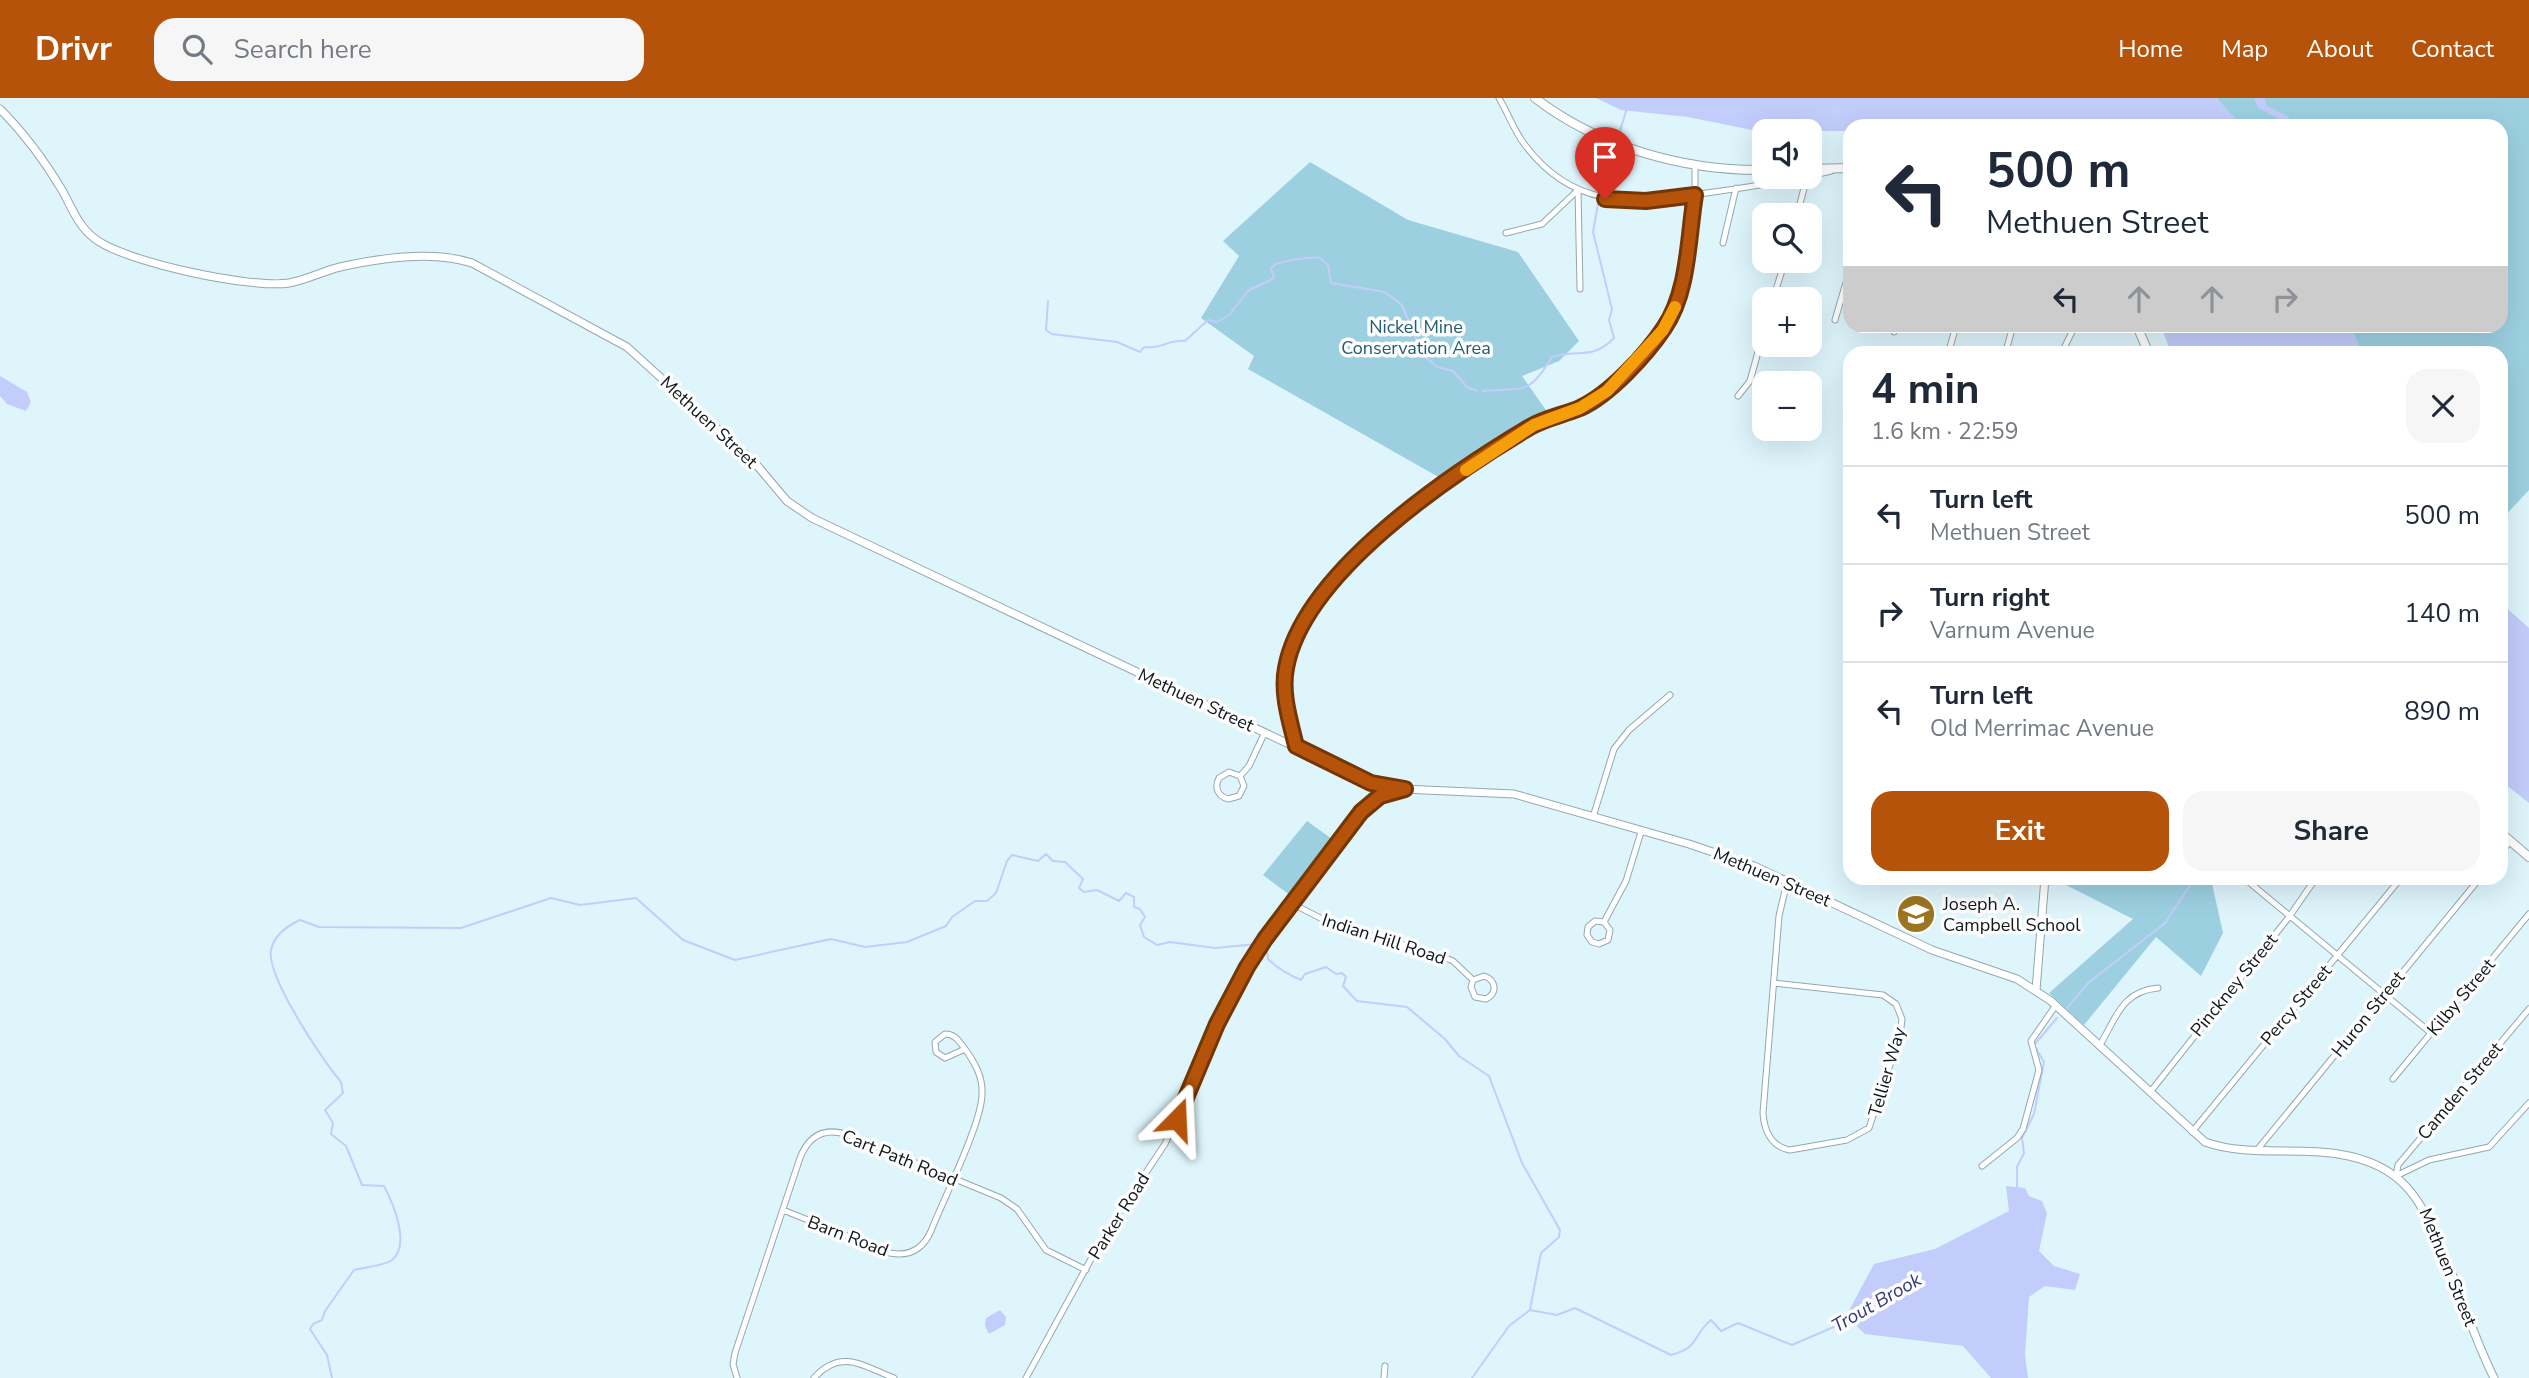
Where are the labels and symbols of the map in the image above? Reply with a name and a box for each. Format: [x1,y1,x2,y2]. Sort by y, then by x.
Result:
pin [1575,127,1635,199]
park label: Nickel Mine Conservation Area [1341,315,1491,360]
street label: Methuen Street [655,371,763,474]
street label: Methuen Street [1134,663,1258,738]
street label: Methuen Street [1710,842,1835,913]
place label: Joseph A. Campbell School [1942,892,2081,937]
school or university icon: Joseph A. Campbell School [1895,893,1937,935]
street label: Indian Hill Road [1319,908,1449,970]
street label: Pinckney Street [2185,928,2283,1041]
street label: Kilby Street [2422,953,2501,1041]
street label: Percy Street [2255,959,2337,1050]
street label: Huron Street [2326,965,2411,1062]
street label: Tellier Way [1863,1024,1911,1120]
street label: Camden Street [2412,1036,2508,1145]
position arrow [1140,1082,1214,1156]
street label: Cart Path Road [839,1124,961,1192]
street label: Parker Road [1083,1168,1155,1264]
street label: Methuen Street [2413,1204,2483,1330]
street label: Barn Road [804,1210,892,1262]
water label: Trout Brook [1827,1266,1927,1339]

